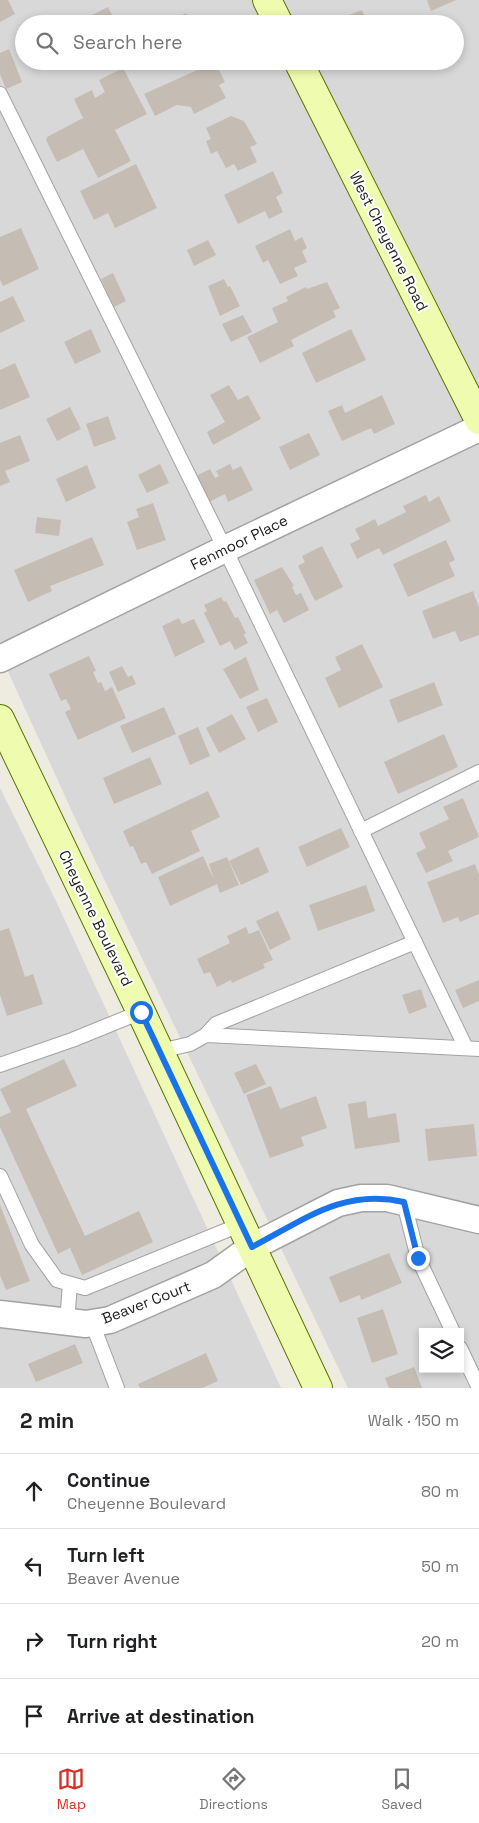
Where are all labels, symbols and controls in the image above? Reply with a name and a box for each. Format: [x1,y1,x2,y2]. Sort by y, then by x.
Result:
search box [15,15,464,70]
icon: search [33,29,61,57]
text: Search here [73,30,183,55]
street label: West Cheyenne Road [346,168,432,314]
street label: Fenmoor Place [187,510,291,574]
street label: Cheyenne Boulevard [55,847,137,989]
route start [130,1001,153,1024]
route end [407,1247,430,1270]
street label: Beaver Court [99,1276,193,1328]
map controls [419,1328,464,1373]
button: layers [419,1328,464,1373]
text: 2 min [20,1407,74,1434]
text: Walk · 150 m [368,1410,459,1431]
text: Continue [67,1468,150,1493]
icon: ahead [20,1477,48,1505]
text: 80 m [421,1481,459,1502]
text: Cheyenne Boulevard [67,1493,226,1514]
text: Turn left [67,1543,145,1568]
icon: left [20,1552,48,1580]
text: 50 m [421,1556,459,1577]
text: Beaver Avenue [67,1568,180,1589]
icon: right [20,1627,48,1655]
text: Turn right [67,1629,157,1654]
text: 20 m [421,1631,459,1652]
icon: arrive [20,1702,48,1730]
text: Arrive at destination [67,1704,255,1729]
tab: Map [57,1765,86,1813]
tab: Directions [199,1765,268,1813]
tab: Saved [381,1765,422,1813]

